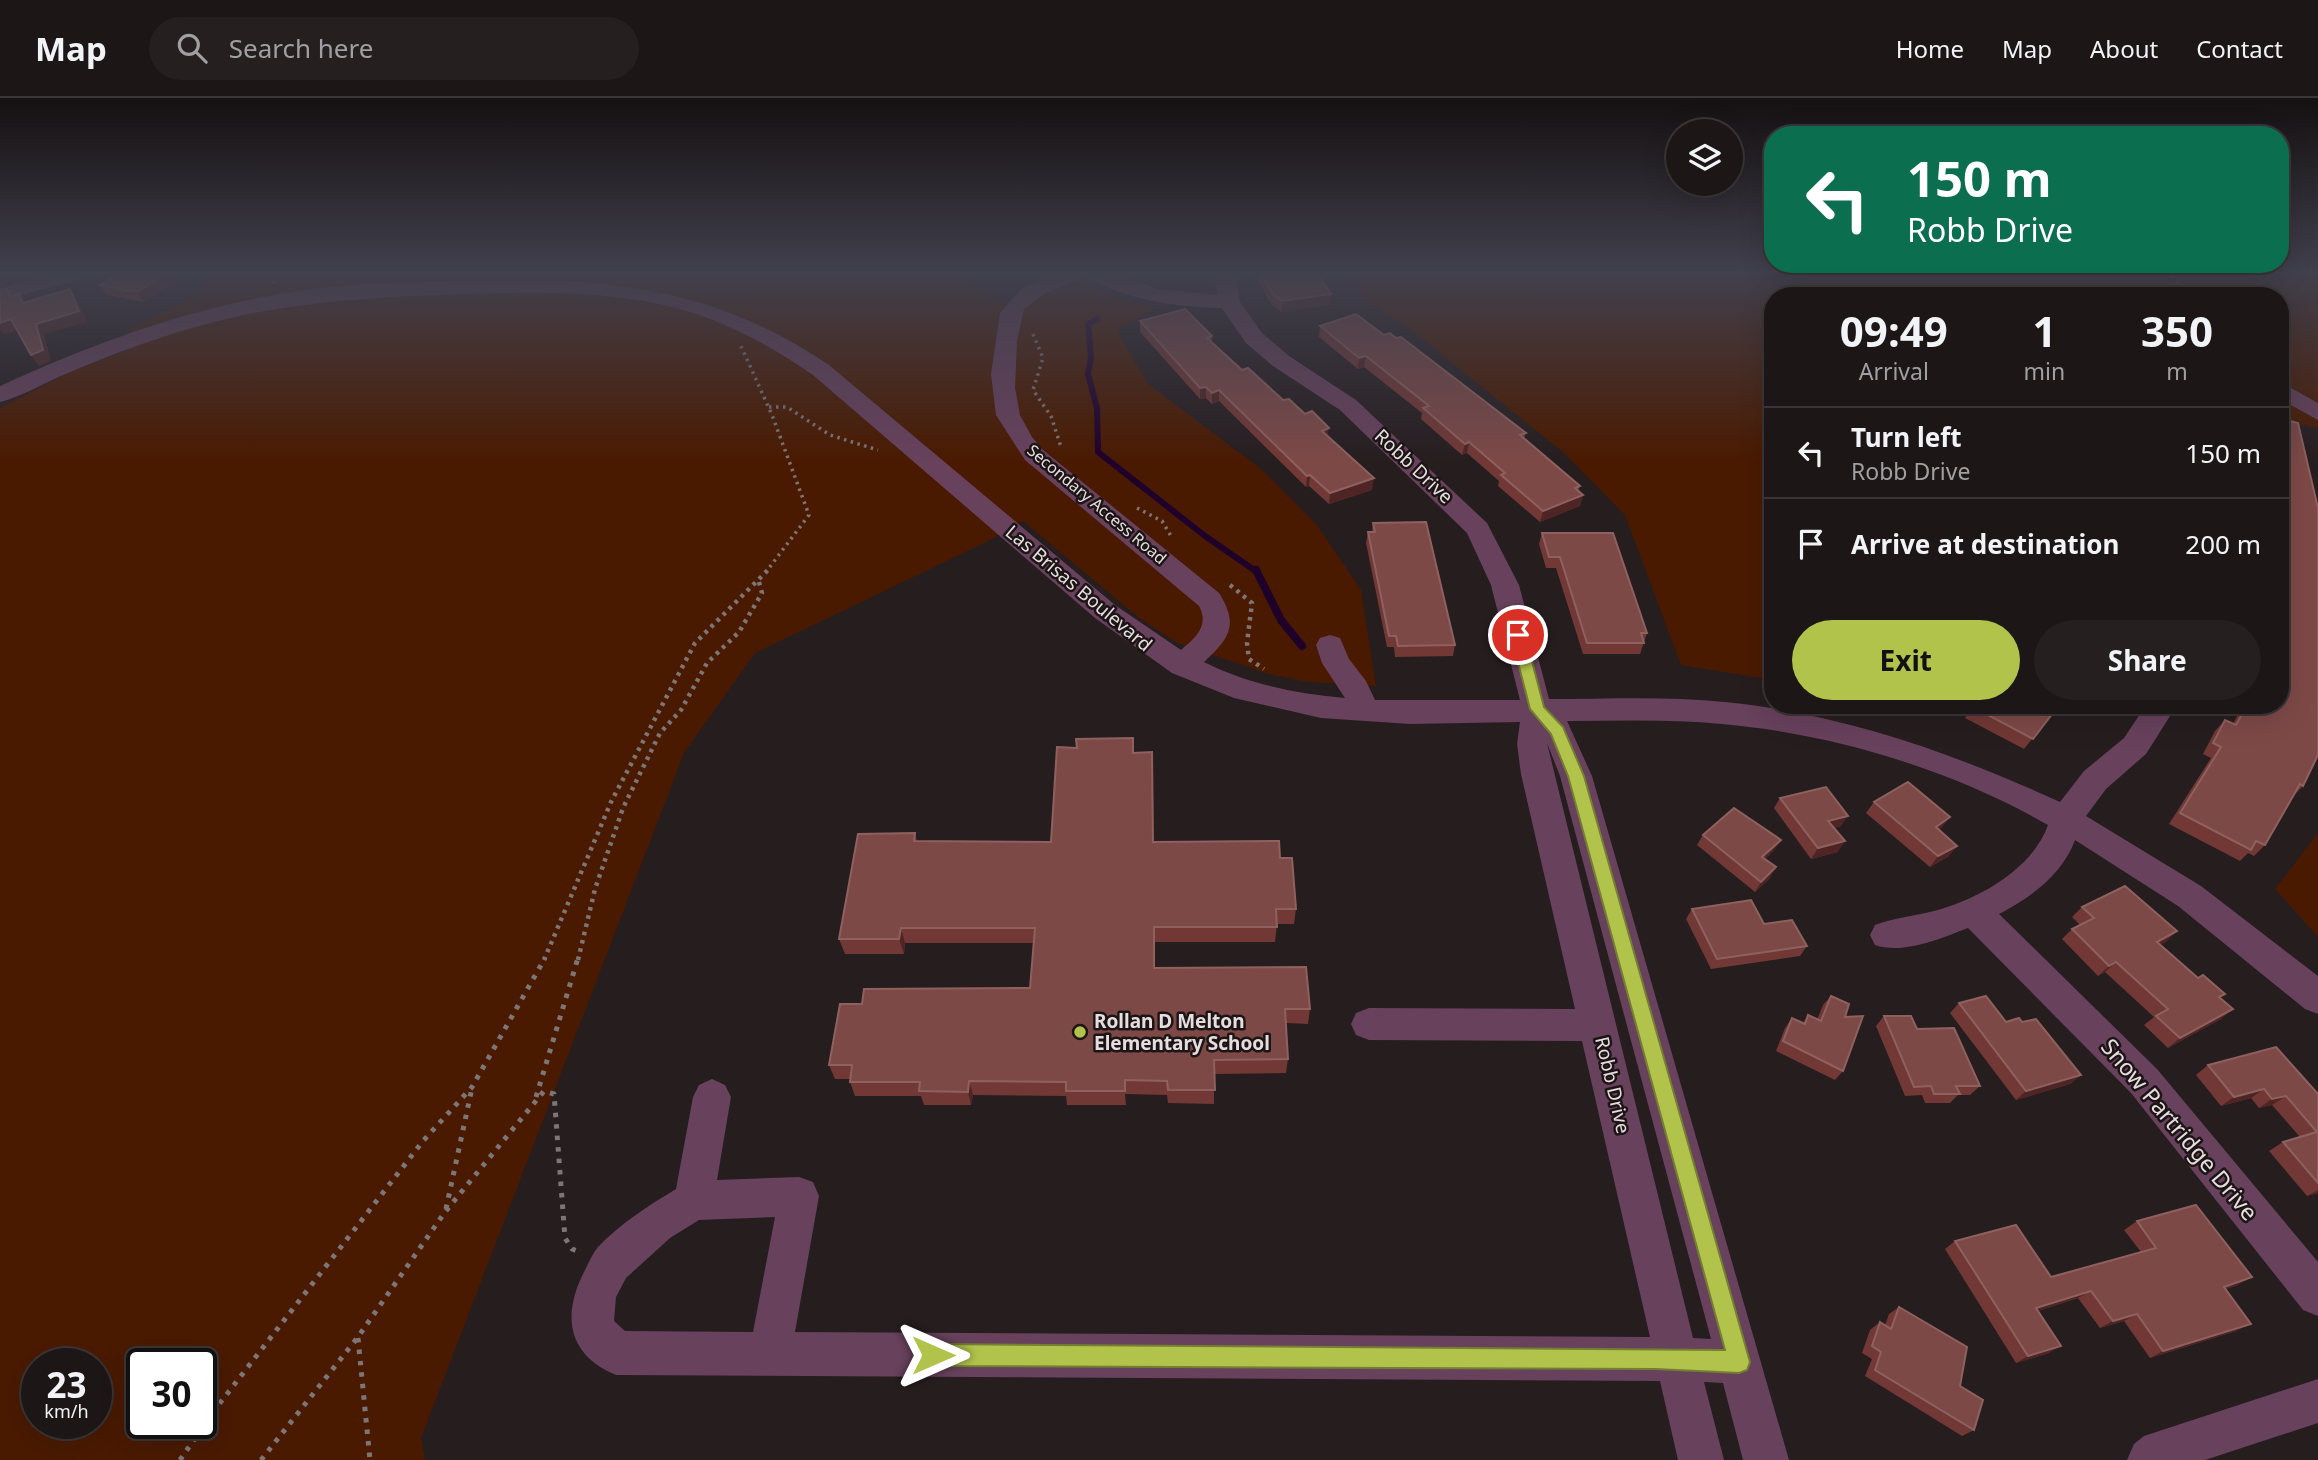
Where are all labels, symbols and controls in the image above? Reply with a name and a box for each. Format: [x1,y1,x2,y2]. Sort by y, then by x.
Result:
search box [149,17,639,80]
text: Map [35,26,107,71]
icon: search [173,29,211,67]
text: Search here [229,30,373,66]
text: Home [1896,32,1964,65]
text: Map [2002,32,2052,65]
text: About [2090,32,2158,65]
text: Contact [2196,32,2283,65]
map controls [1666,119,1743,196]
button: layers [1666,119,1743,196]
text: 150 m [1907,145,2052,211]
icon: left [1792,154,1883,245]
text: Robb Drive [1907,208,2073,251]
text: 09:49 [1840,302,1948,359]
text: 1 [2032,302,2056,359]
text: 350 [2141,302,2213,359]
text: Arrival [1859,355,1929,387]
text: min [2024,355,2065,387]
text: m [2166,355,2188,387]
text: Turn left [1851,419,1962,455]
street label: Robb Drive [1369,423,1459,509]
icon: left [1792,434,1830,472]
text: 150 m [2185,435,2261,471]
street label: Secondary Access Road [1023,439,1171,569]
text: Robb Drive [1851,455,1970,487]
street label: Las Brisas Boulevard [1000,519,1158,657]
icon: arrive [1792,525,1830,563]
text: Arrive at destination [1851,526,2120,562]
text: 200 m [2185,526,2261,562]
pin [1488,605,1548,665]
icon: arrive [1499,616,1537,654]
button: Exit [1792,620,2020,700]
button: Share [2034,620,2261,700]
place label: Rollan D Melton Elementary School [1094,1008,1270,1056]
marker: Rollan D Melton Elementary School [1072,1024,1088,1040]
street label: Snow Partridge Drive [2094,1031,2266,1227]
street label: Robb Drive [1589,1034,1637,1136]
position arrow [896,1318,970,1392]
speed limit sign: 30 [126,1348,217,1439]
text: 23 [46,1361,87,1408]
text: km/h [44,1399,89,1423]

